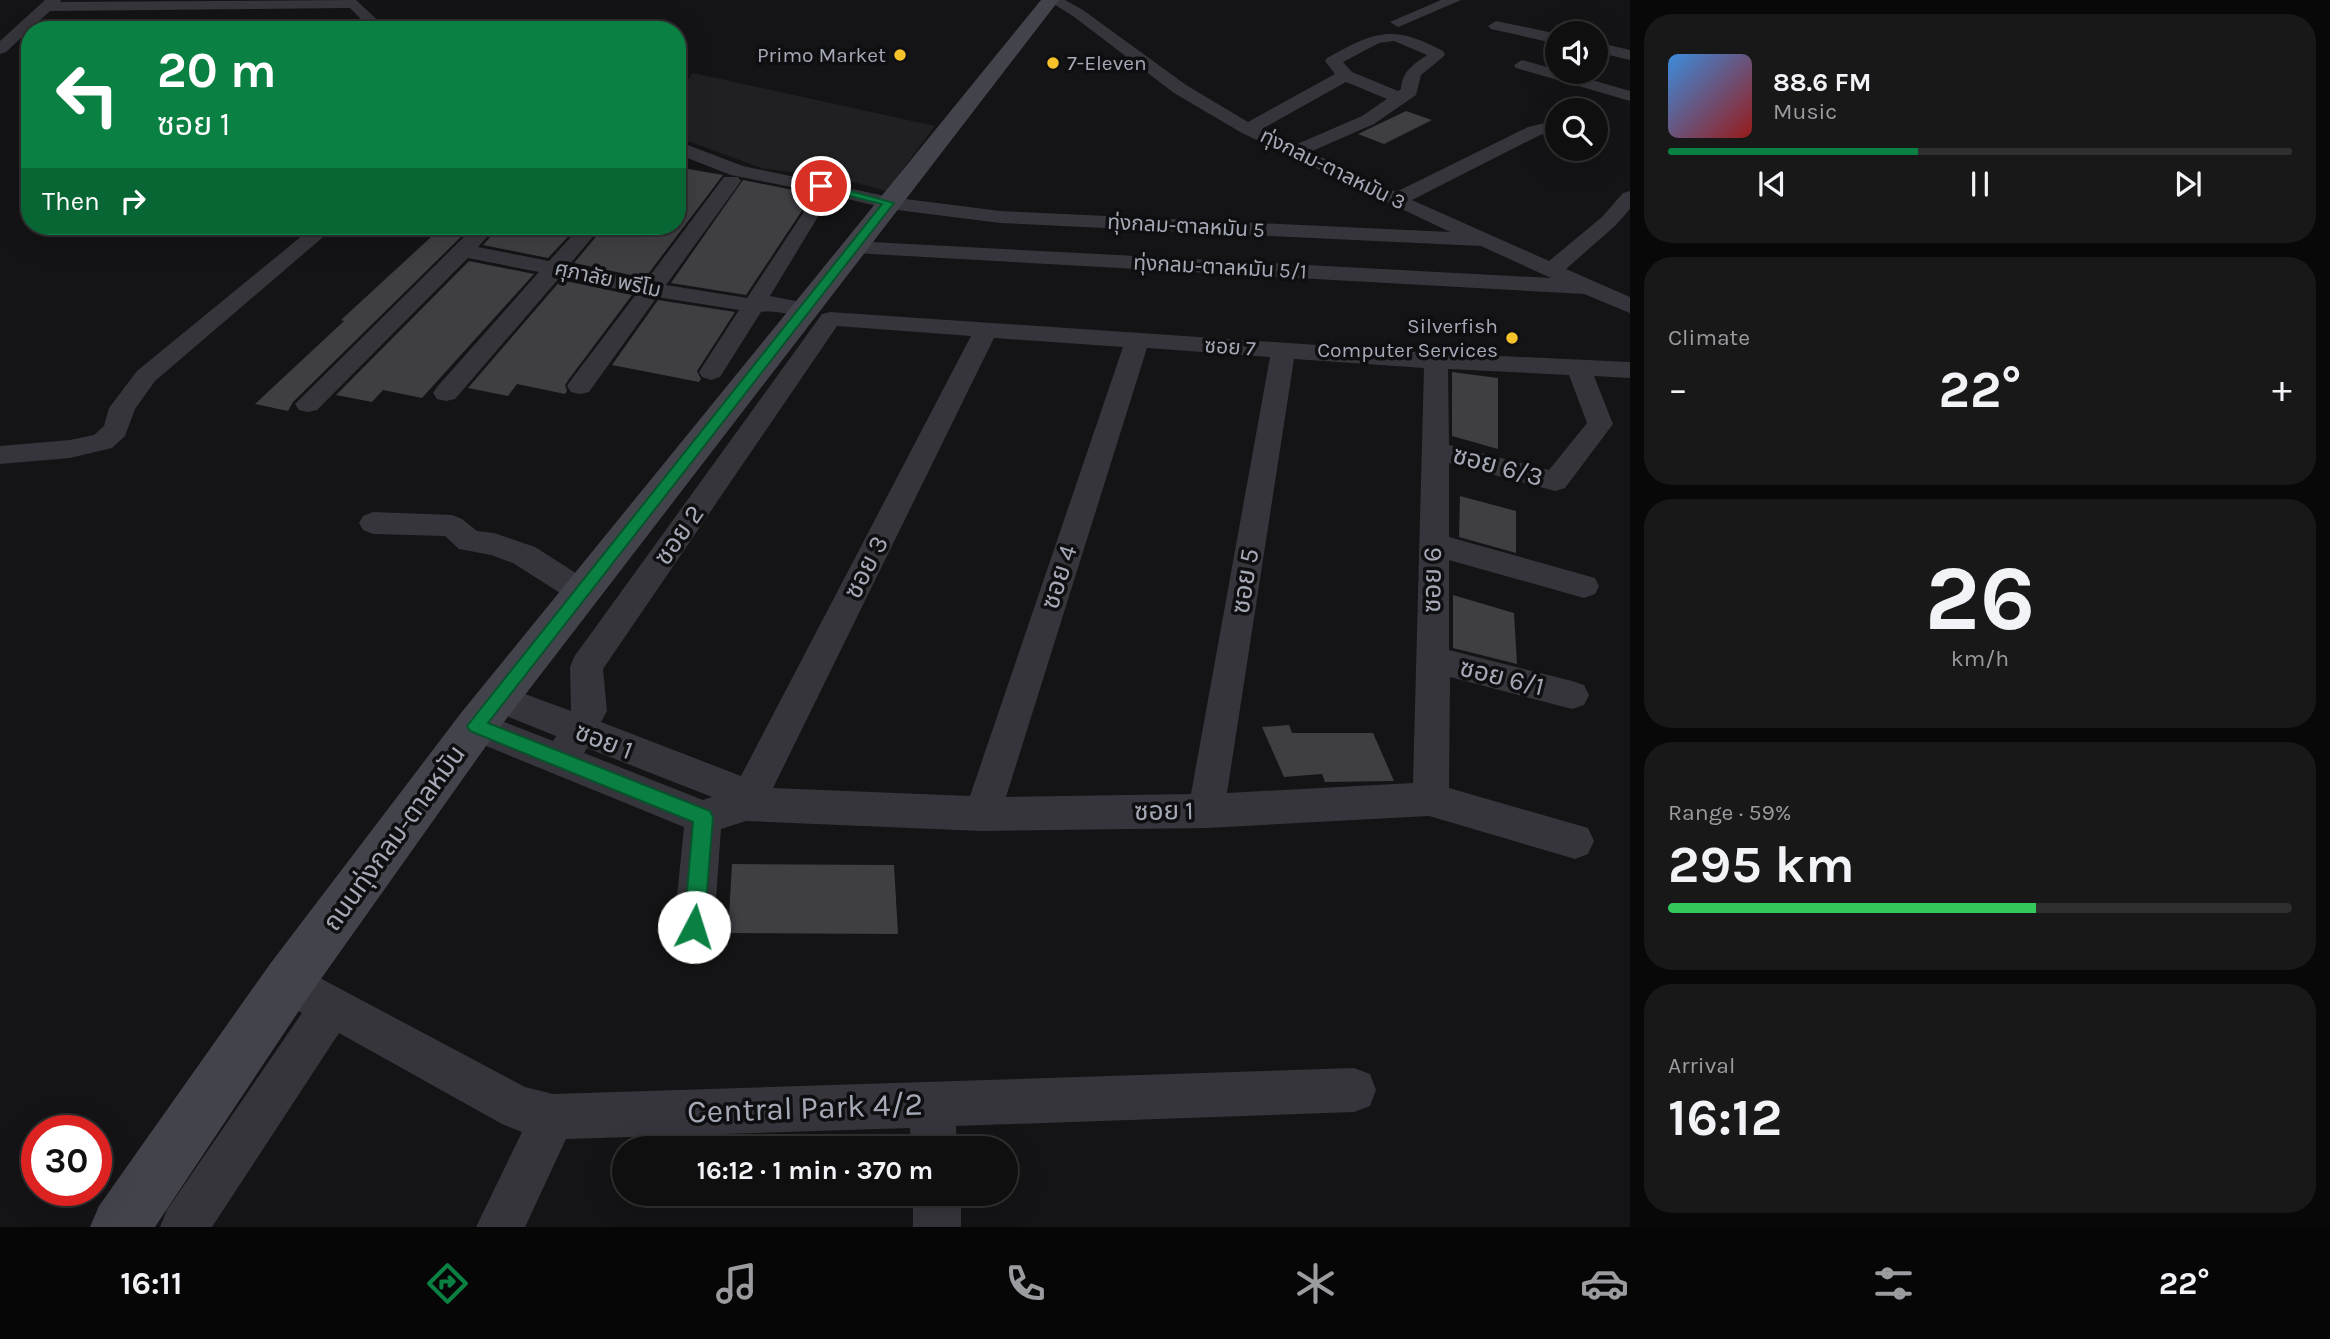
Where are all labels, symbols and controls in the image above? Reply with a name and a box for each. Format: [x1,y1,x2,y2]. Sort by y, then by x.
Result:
map controls [1545,21,1608,161]
button: sound [1545,21,1608,84]
text: 20 m [157,42,277,99]
place label: Primo Market [757,43,886,67]
marker: Primo Market [892,47,908,63]
icon: left [42,49,133,140]
place label: 7-Eleven [1067,51,1147,75]
marker: 7-Eleven [1045,55,1061,71]
text: 88.6 FM [1773,67,1872,98]
button: search [1545,98,1608,161]
text: Music [1773,98,1837,125]
text: ซอย 1 [157,106,230,143]
street label: ทุ่งกลม-ตาลหมัน 3 [1256,124,1409,215]
pin [791,156,851,216]
icon: previous [1753,165,1791,203]
icon: pause [1961,165,1999,203]
icon: next [2169,165,2207,203]
icon: arrive [802,167,840,205]
icon: right [114,182,152,220]
text: Then [42,186,100,217]
street label: ทุ่งกลม-ตาลหมัน 5 [1107,210,1265,243]
street label: ทุ่งกลม-ตาลหมัน 5/1 [1133,250,1307,285]
street label: ศุภาลัย พรีโม [552,256,663,303]
place label: Silverfish Computer Services [1317,314,1498,362]
text: Climate [1668,324,1750,351]
marker: Silverfish Computer Services [1504,330,1520,346]
street label: ซอย 7 [1204,333,1256,361]
text: 22° [1938,359,2022,420]
text: − [1668,367,1688,412]
text: + [2272,367,2292,412]
street label: ซอย 6/3 [1449,439,1547,493]
street label: ซอย 2 [647,499,711,571]
street label: ซอย 3 [837,530,895,604]
street label: ซอย 4 [1034,541,1084,613]
street label: ซอย 5 [1225,546,1265,616]
text: 26 [1925,546,2035,652]
street label: ซอย 6 [1416,547,1448,613]
text: km/h [1951,645,2009,672]
street label: ซอย 6/1 [1457,652,1547,702]
street label: ซอย 1 [571,716,637,766]
street label: ถนนทุ่งกลม-ตาลหมัน [316,739,472,937]
street label: ซอย 1 [1134,795,1194,827]
text: Range · 59% [1668,799,1791,826]
text: 295 km [1668,834,1855,895]
position arrow [657,890,731,964]
text: Arrival [1668,1052,1735,1079]
street label: Central Park 4/2 [686,1085,924,1131]
text: 16:12 [1668,1087,1782,1148]
speed limit sign: 30 [21,1115,112,1206]
text: 16:12 · 1 min · 370 m [697,1155,933,1186]
icon: directions [423,1259,472,1308]
icon: music [712,1259,761,1308]
icon: phone [1001,1259,1050,1308]
icon: climate [1291,1259,1340,1308]
icon: car [1580,1259,1629,1308]
icon: filters [1869,1259,1918,1308]
text: 16:11 [120,1265,182,1302]
text: 22° [2159,1265,2210,1302]

